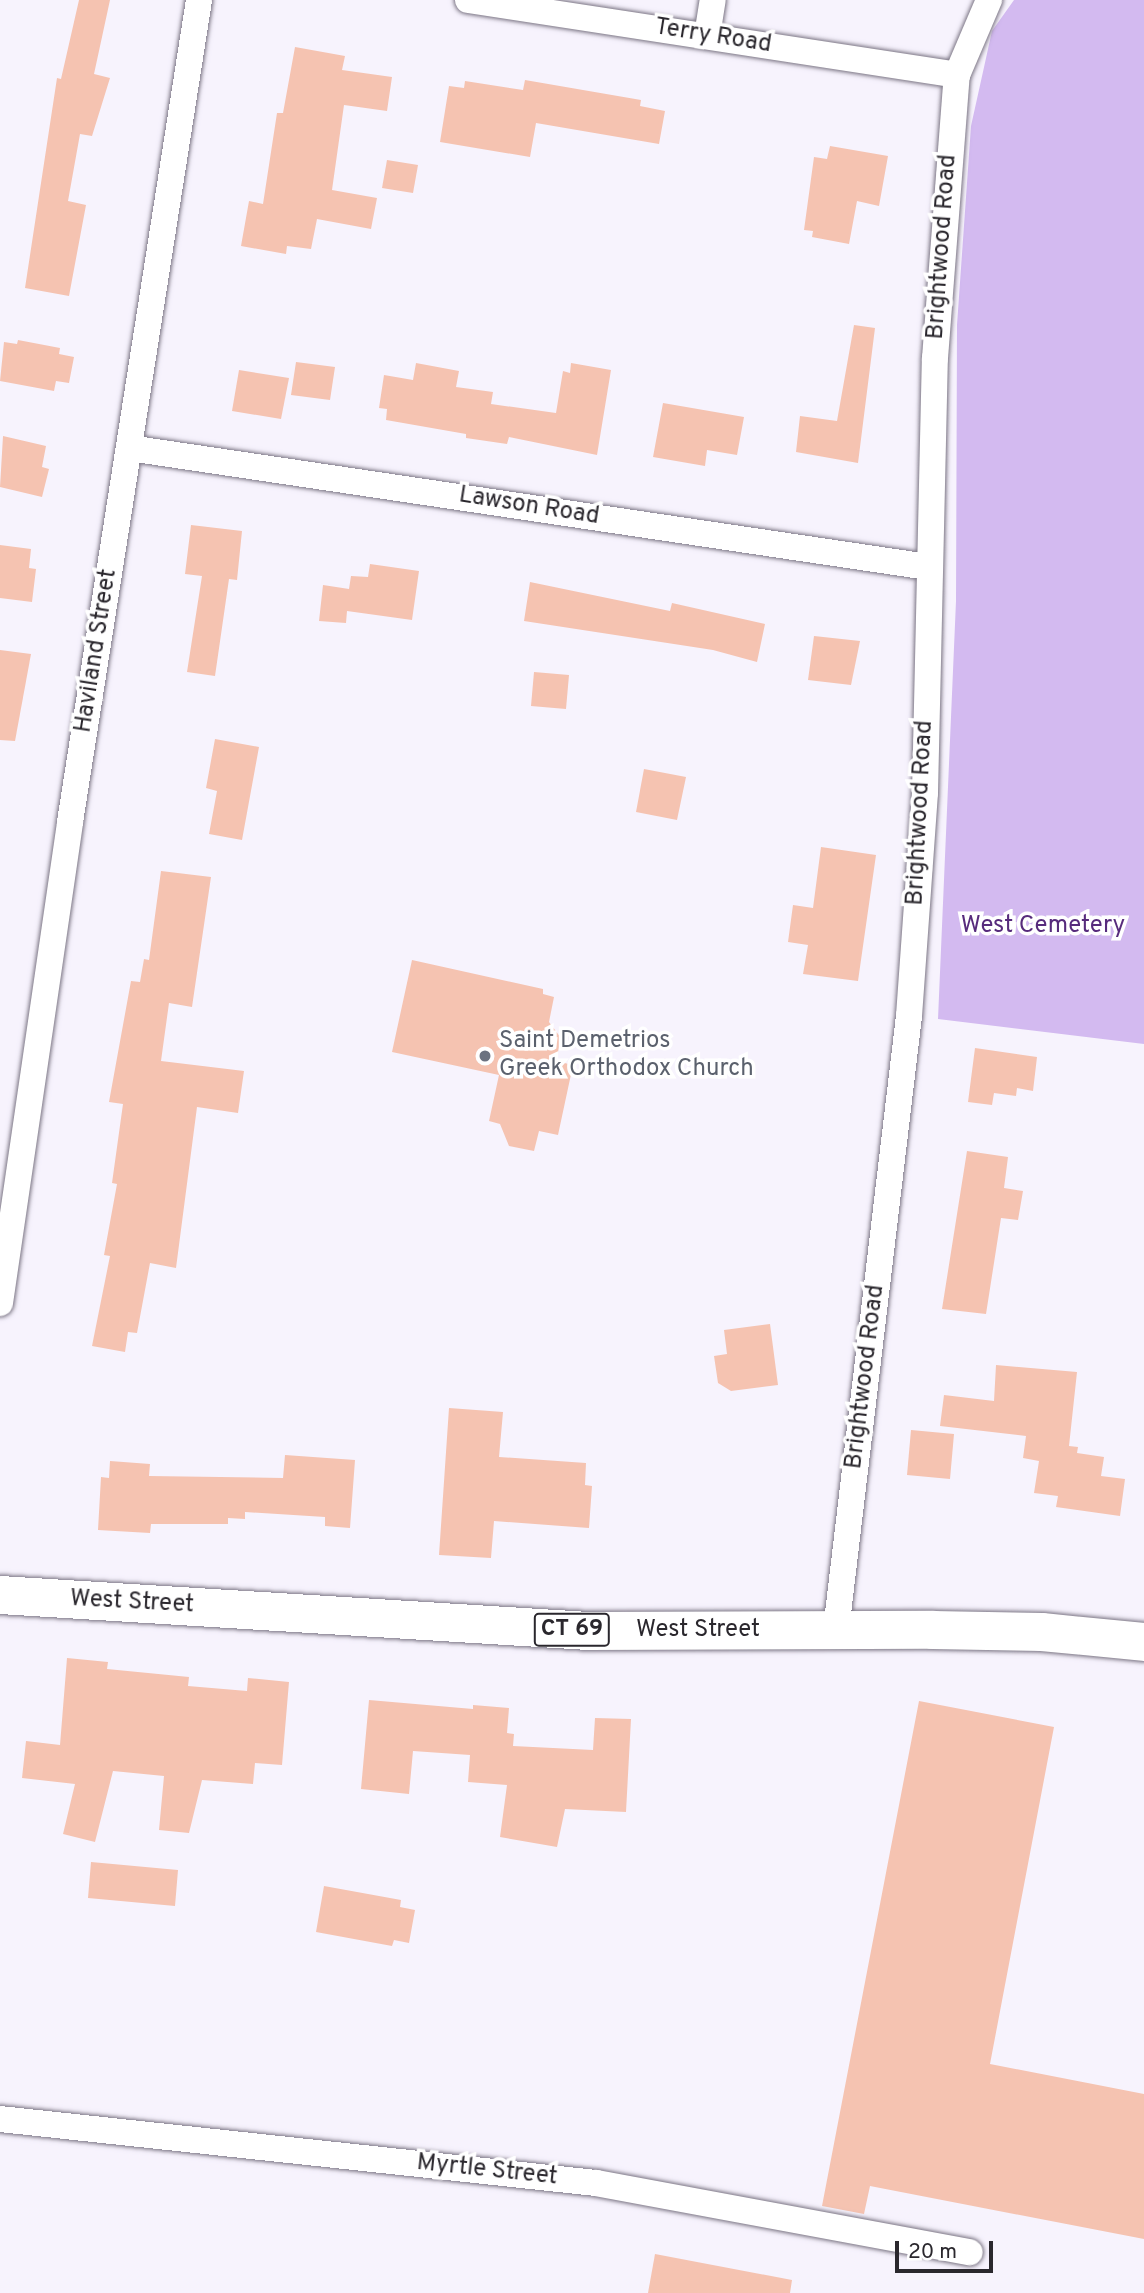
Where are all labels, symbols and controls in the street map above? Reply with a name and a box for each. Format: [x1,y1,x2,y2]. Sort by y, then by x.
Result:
street label: Terry Road [653,14,773,60]
street label: Brightwood Road [922,153,964,341]
street label: Lawson Road [457,482,601,532]
street label: Haviland Street [70,567,124,735]
street label: Brightwood Road [902,720,940,906]
park label: West Cemetery [961,913,1125,941]
place label: Saint Demetrios Greek Orthodox Church [499,1028,754,1084]
marker: Saint Demetrios Greek Orthodox Church [477,1048,493,1064]
street label: Brightwood Road [840,1283,892,1471]
street label: West Street [69,1585,195,1621]
road number: CT 69 [534,1610,610,1650]
street label: West Street [636,1617,760,1645]
street label: Myrtle Street [415,2149,559,2193]
scale bar [899,2226,997,2270]
text: 20 m [908,2239,957,2266]

